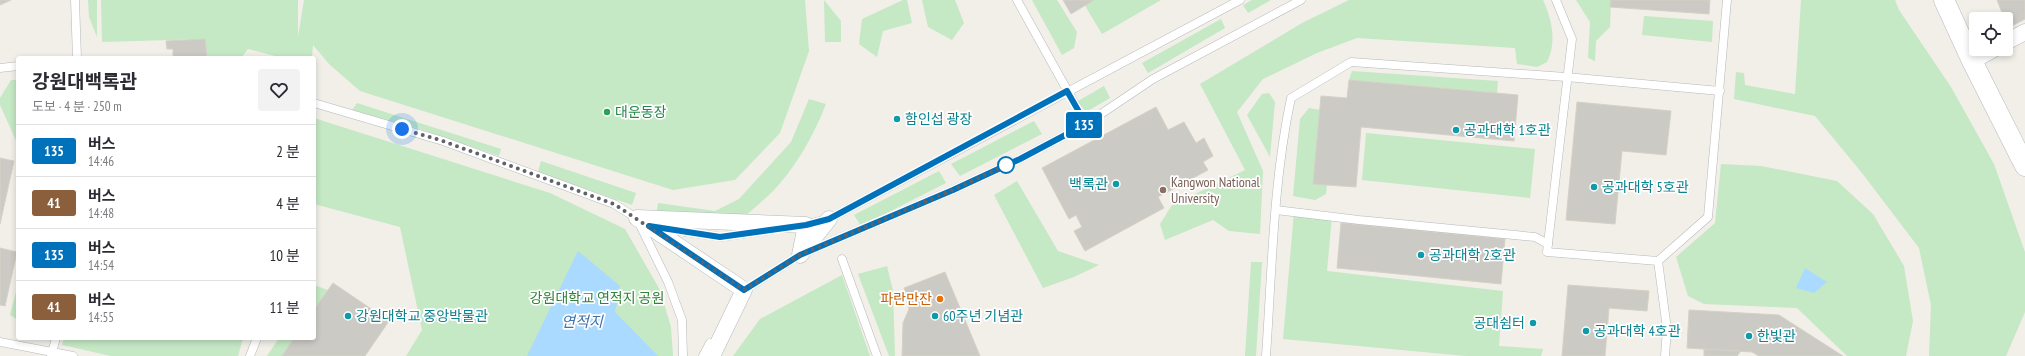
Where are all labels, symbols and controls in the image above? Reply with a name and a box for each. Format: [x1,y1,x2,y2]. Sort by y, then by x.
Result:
map controls [1969,12,2013,56]
button: locate [1969,12,2013,56]
text: 강원대백록관 [32,69,137,93]
button: heart [258,69,300,111]
text: 도보 · 4 분 · 250 m [32,98,122,115]
place label: 대운동장 [615,103,667,121]
marker: 대운동장 [602,107,612,117]
place label: 함인섭 광장 [905,110,972,128]
line badge: 135 [1061,112,1107,138]
marker: 함인섭 광장 [892,114,902,124]
text: 135 [1074,116,1094,134]
your location [392,119,412,139]
place label: 공과대학 1호관 [1464,121,1551,139]
marker: 공과대학 1호관 [1451,125,1461,135]
text: 버스 [88,134,116,153]
text: 135 [44,142,64,160]
text: 2 분 [276,142,300,161]
text: 14:46 [88,153,114,170]
unlabelled marker [997,156,1015,174]
place label: Kangwon National University [1171,173,1261,207]
place label: 백록관 [1069,175,1108,193]
place label: 공과대학 5호관 [1602,178,1689,196]
marker: 백록관 [1111,179,1121,189]
marker: 공과대학 5호관 [1589,182,1599,192]
marker: Kangwon National University [1158,185,1168,195]
text: 버스 [88,186,116,205]
text: 41 [47,194,61,212]
text: 4 분 [276,194,300,213]
text: 14:48 [88,205,114,222]
text: 버스 [88,238,116,257]
text: 135 [44,246,64,264]
text: 10 분 [270,246,300,265]
place label: 공과대학 2호관 [1429,246,1516,264]
marker: 공과대학 2호관 [1416,250,1426,260]
text: 14:54 [88,257,114,274]
park label: 강원대학교 연적지 공원 [530,289,664,307]
text: 버스 [88,290,116,309]
place label: 파란만잔 [880,290,932,308]
marker: 파란만잔 [935,294,945,304]
text: 41 [47,298,61,316]
text: 11 분 [270,298,300,317]
place label: 강원대학교 중앙박물관 [356,307,488,325]
place label: 60주년 기념관 [943,307,1023,325]
text: 14:55 [88,309,114,326]
marker: 강원대학교 중앙박물관 [343,311,353,321]
marker: 60주년 기념관 [930,311,940,321]
water label: 연적지 [561,312,604,331]
place label: 공대쉼터 [1473,314,1525,332]
marker: 공대쉼터 [1528,318,1538,328]
place label: 공과대학 4호관 [1594,322,1681,340]
marker: 공과대학 4호관 [1581,326,1591,336]
place label: 한빛관 [1757,327,1796,345]
marker: 한빛관 [1744,331,1754,341]

